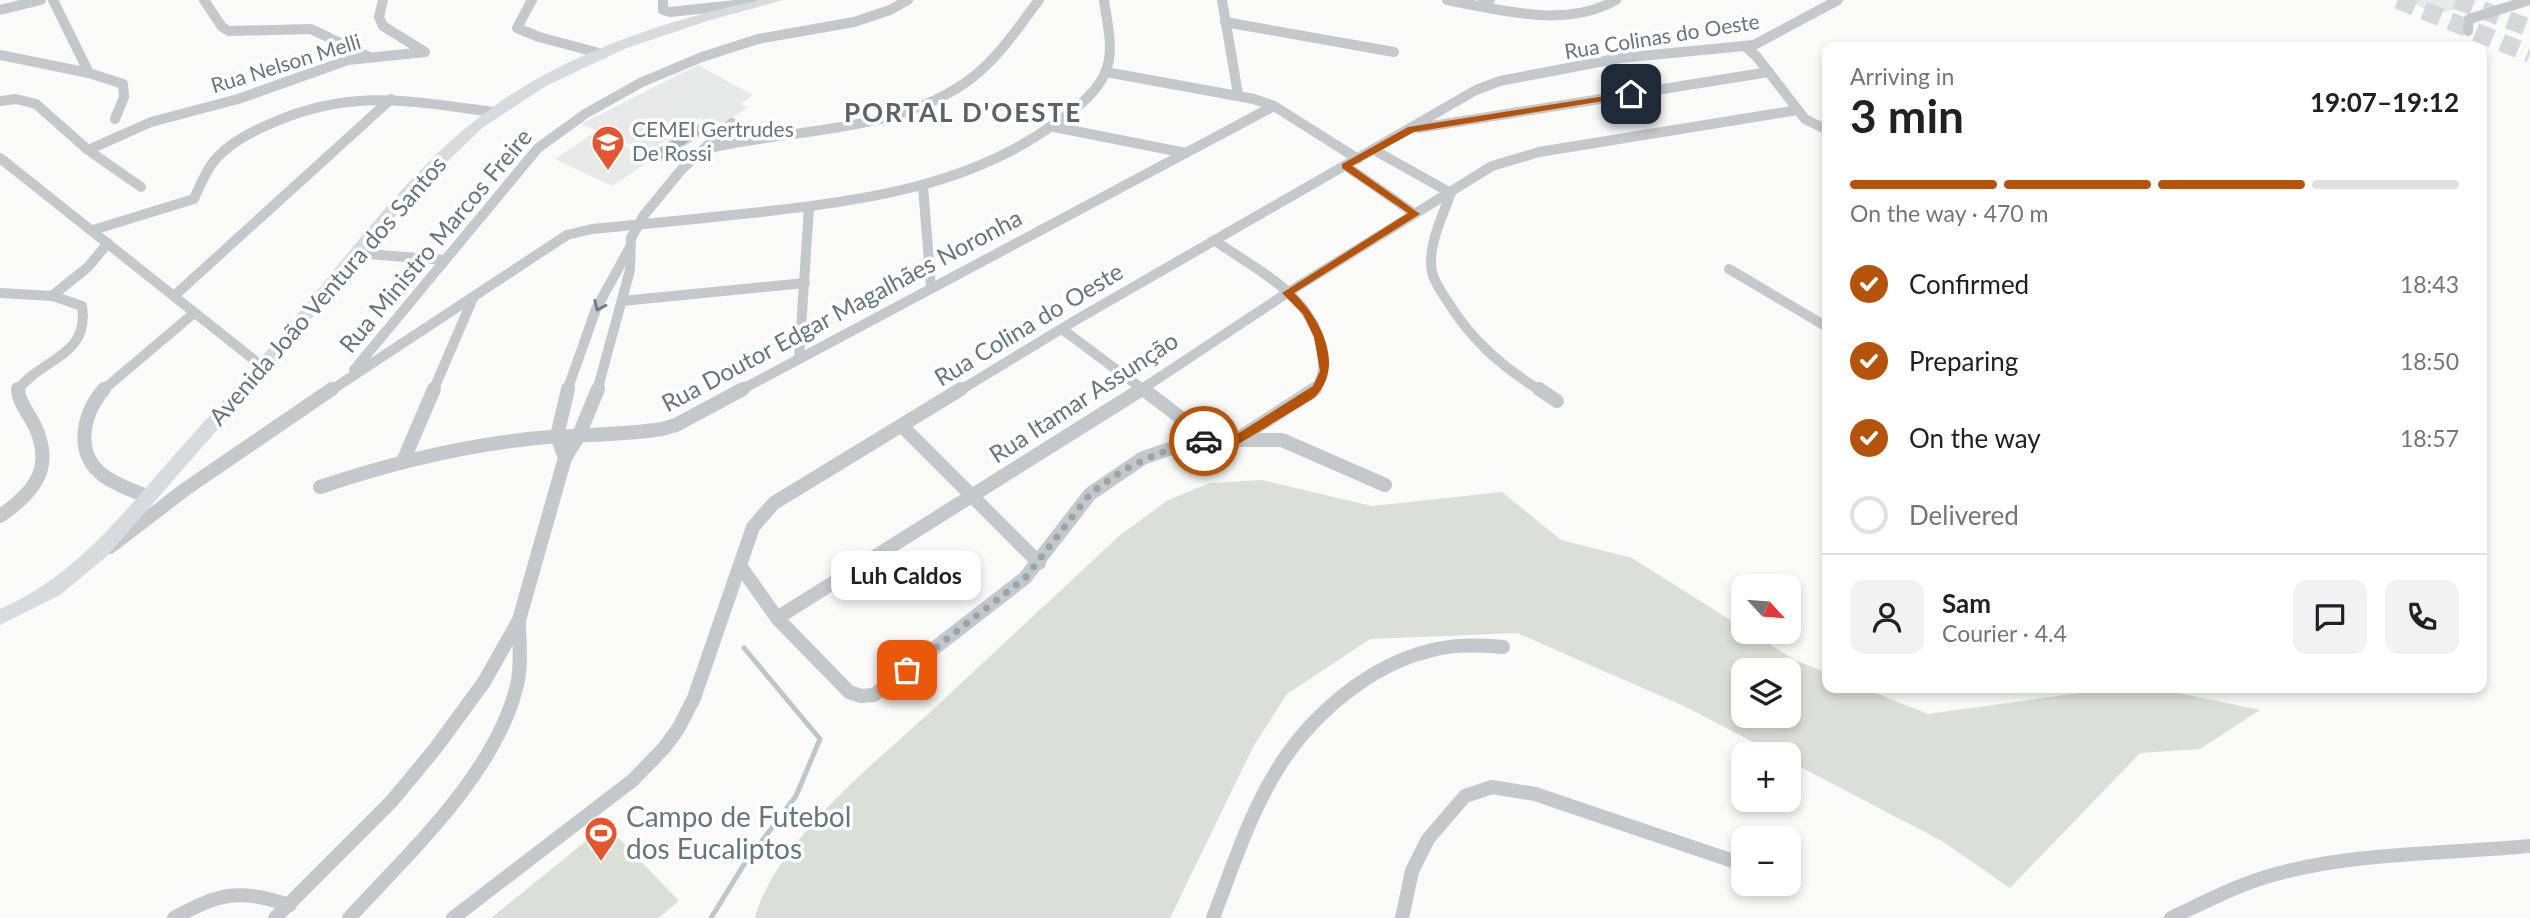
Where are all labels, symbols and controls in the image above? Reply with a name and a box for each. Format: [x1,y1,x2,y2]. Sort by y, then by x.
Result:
street label: Rua Colinas do Oeste [1562,8,1761,63]
street label: Rua Nelson Melli [208,28,363,97]
text: Arriving in [1850,62,1954,90]
pin [1601,64,1661,124]
icon: home [1612,75,1650,113]
text: 19:07–19:12 [2310,86,2459,118]
text: 3 min [1850,88,1964,143]
district label: PORTAL D'OESTE [844,96,1082,128]
place label: CEMEI Gertrudes De Rossi [632,116,794,165]
street label: Rua Ministro Marcos Freire [333,122,537,358]
school or university icon: CEMEI Gertrudes De Rossi [589,123,627,172]
street label: Avenida João Ventura dos Santos [202,149,452,431]
text: On the way · 470 m [1850,199,2049,227]
street label: Rua Doutor Edgar Magalhães Noronha [656,202,1026,417]
street label: Rua Colina do Oeste [929,256,1128,391]
icon: check [1850,265,1888,303]
text: Confirmed [1909,268,2029,300]
text: 18:43 [2400,270,2459,298]
one-way arrow [593,298,607,311]
street label: Rua Itamar Assunção [983,325,1183,469]
icon: check [1850,342,1888,380]
text: Preparing [1909,345,2018,377]
text: 18:50 [2400,347,2459,375]
courier [1169,406,1239,476]
icon: check [1850,419,1888,457]
icon: car [1185,422,1223,460]
text: On the way [1909,422,2041,454]
text: 18:57 [2400,424,2459,452]
text: Delivered [1909,499,2019,531]
callout: Luh Caldos [832,551,982,600]
text: Luh Caldos [850,561,962,589]
north arrow [1731,574,1801,644]
map controls [1731,574,1801,896]
button: person [1850,580,1924,654]
button: chat [2293,580,2367,654]
button: phone [2385,580,2459,654]
text: Sam [1942,587,1991,619]
text: Courier · 4.4 [1942,619,2067,647]
pin [877,640,937,700]
icon: bag [888,651,926,689]
button: layers [1731,658,1801,728]
button: + [1731,742,1801,812]
place label: Campo de Futebol dos Eucaliptos [626,799,851,865]
sports icon: Campo de Futebol dos Eucaliptos [582,814,620,863]
button: − [1731,826,1801,896]

